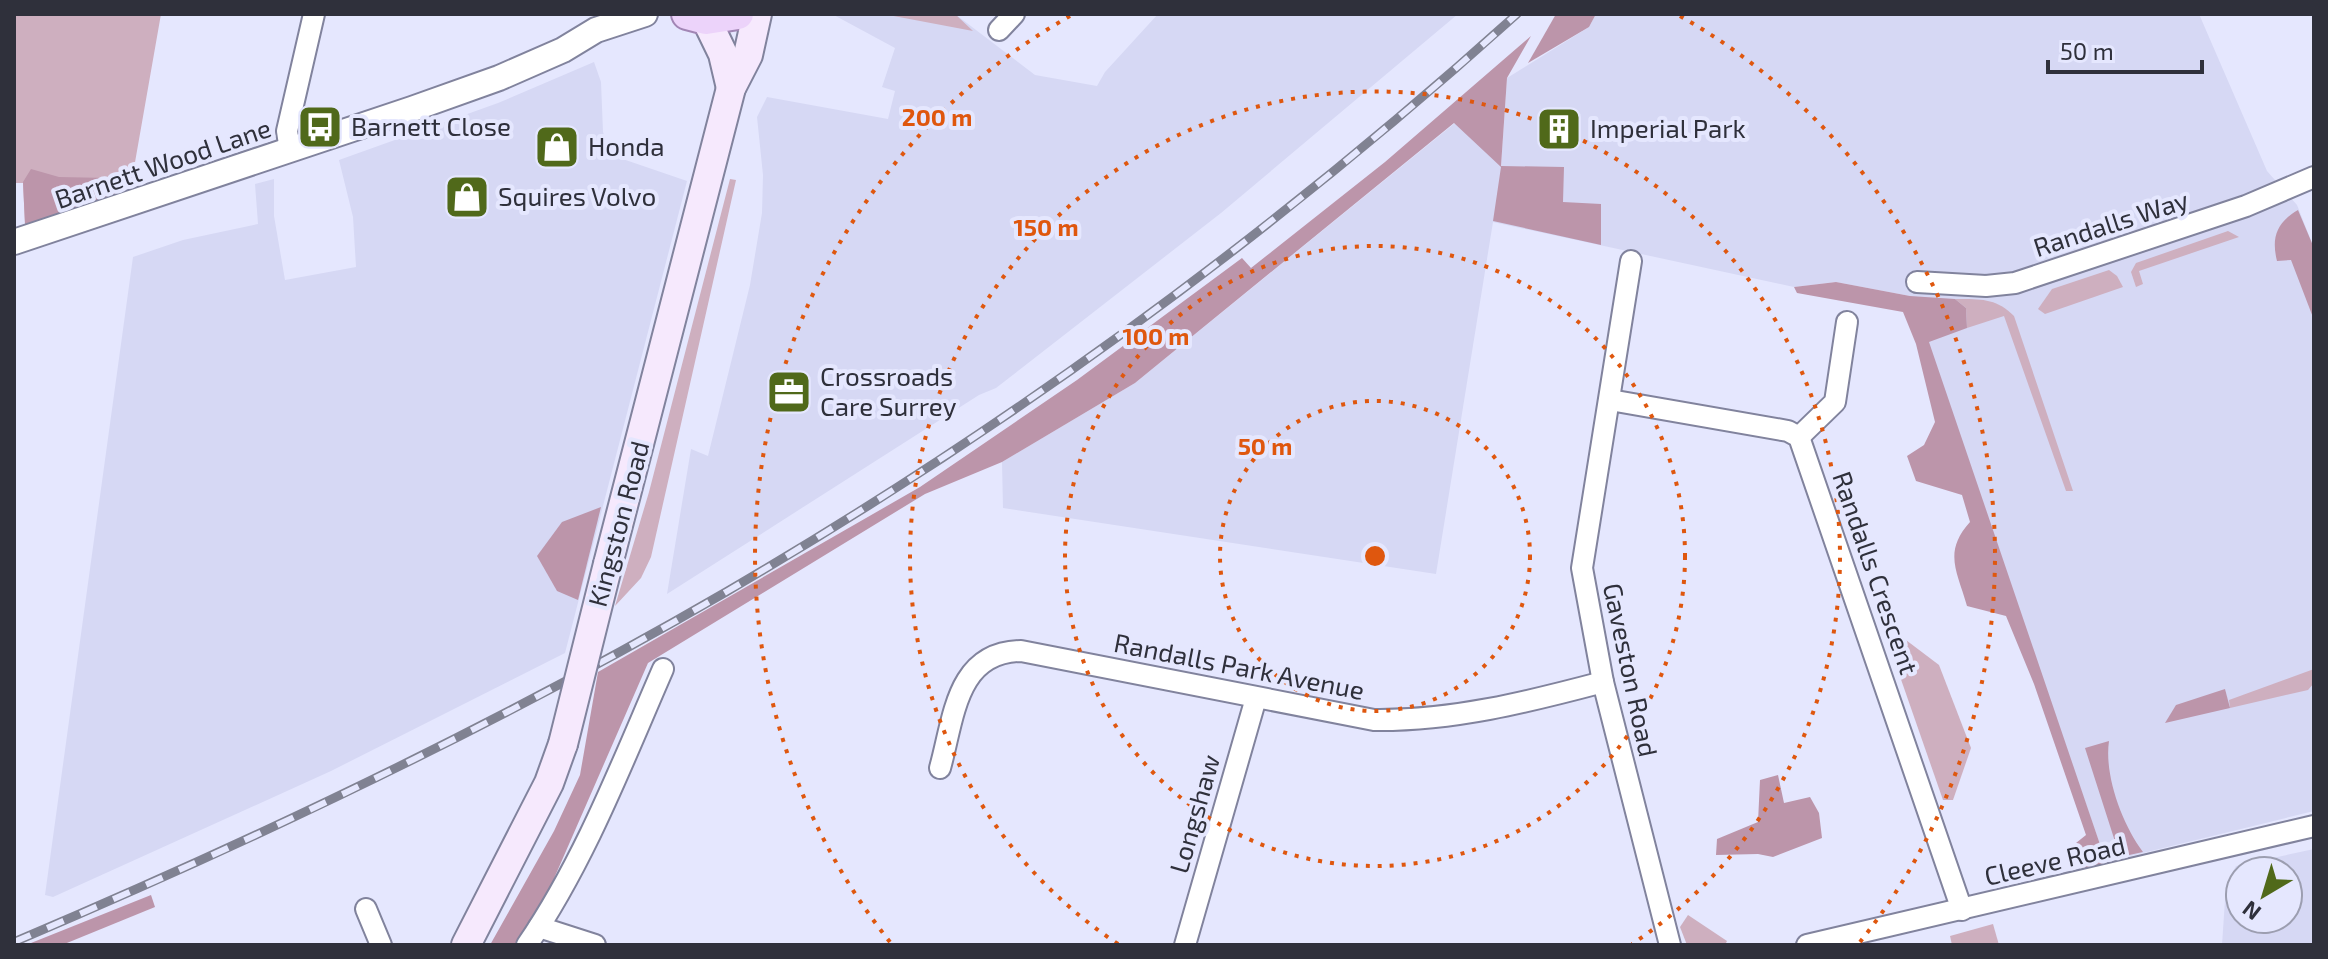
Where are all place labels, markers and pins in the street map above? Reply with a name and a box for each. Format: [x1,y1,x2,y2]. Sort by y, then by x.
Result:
bus stop icon: Barnett Close [296,103,344,151]
building icon: Imperial Park [1535,105,1583,153]
place label: Barnett Close [351,110,511,141]
place label: Imperial Park [1590,112,1746,143]
shop icon: Honda [533,123,581,171]
place label: Honda [588,130,664,161]
shop icon: Squires Volvo [443,173,491,221]
place label: Squires Volvo [498,180,656,211]
place label: Crossroads Care Surrey [820,360,957,421]
office icon: Crossroads Care Surrey [765,368,813,416]
centre of rings [1361,542,1389,570]

